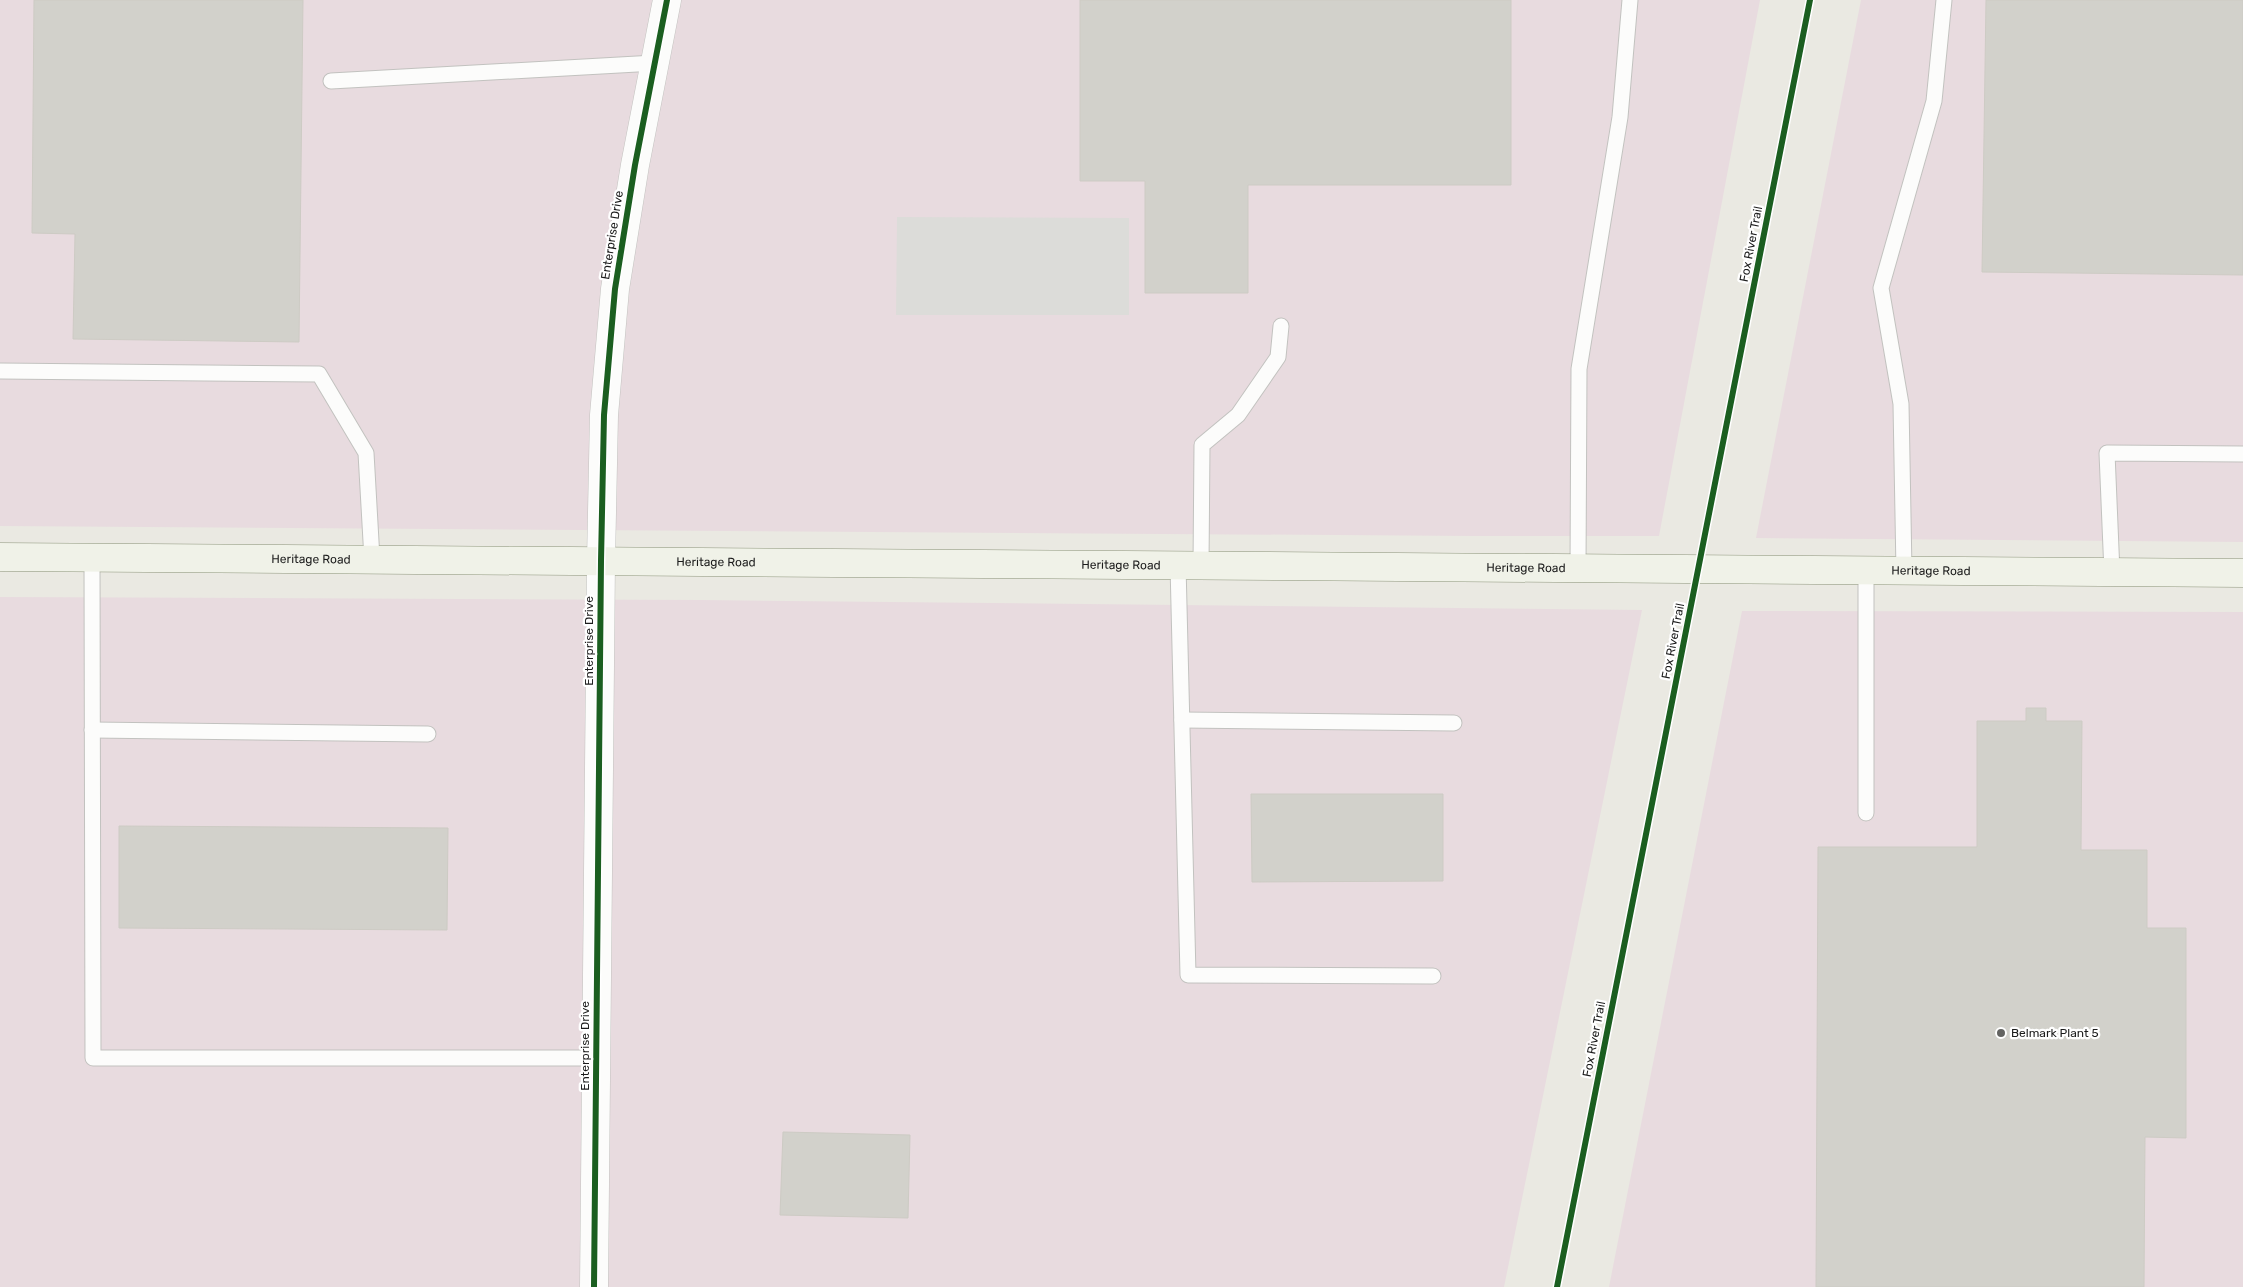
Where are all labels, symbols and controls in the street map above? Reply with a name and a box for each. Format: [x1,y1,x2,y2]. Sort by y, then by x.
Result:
street label: Enterprise Drive [598,189,626,280]
street label: Fox River Trail [1737,205,1765,283]
street label: Heritage Road [271,552,351,567]
street label: Heritage Road [676,555,756,569]
street label: Heritage Road [1081,558,1161,572]
street label: Heritage Road [1486,561,1566,575]
street label: Heritage Road [1891,563,1971,578]
street label: Enterprise Drive [582,596,596,686]
street label: Fox River Trail [1659,602,1687,680]
street label: Fox River Trail [1580,1000,1608,1078]
street label: Enterprise Drive [578,1001,592,1091]
place label: Belmark Plant 5 [2011,1026,2099,1040]
marker: Belmark Plant 5 [1995,1027,2007,1039]

